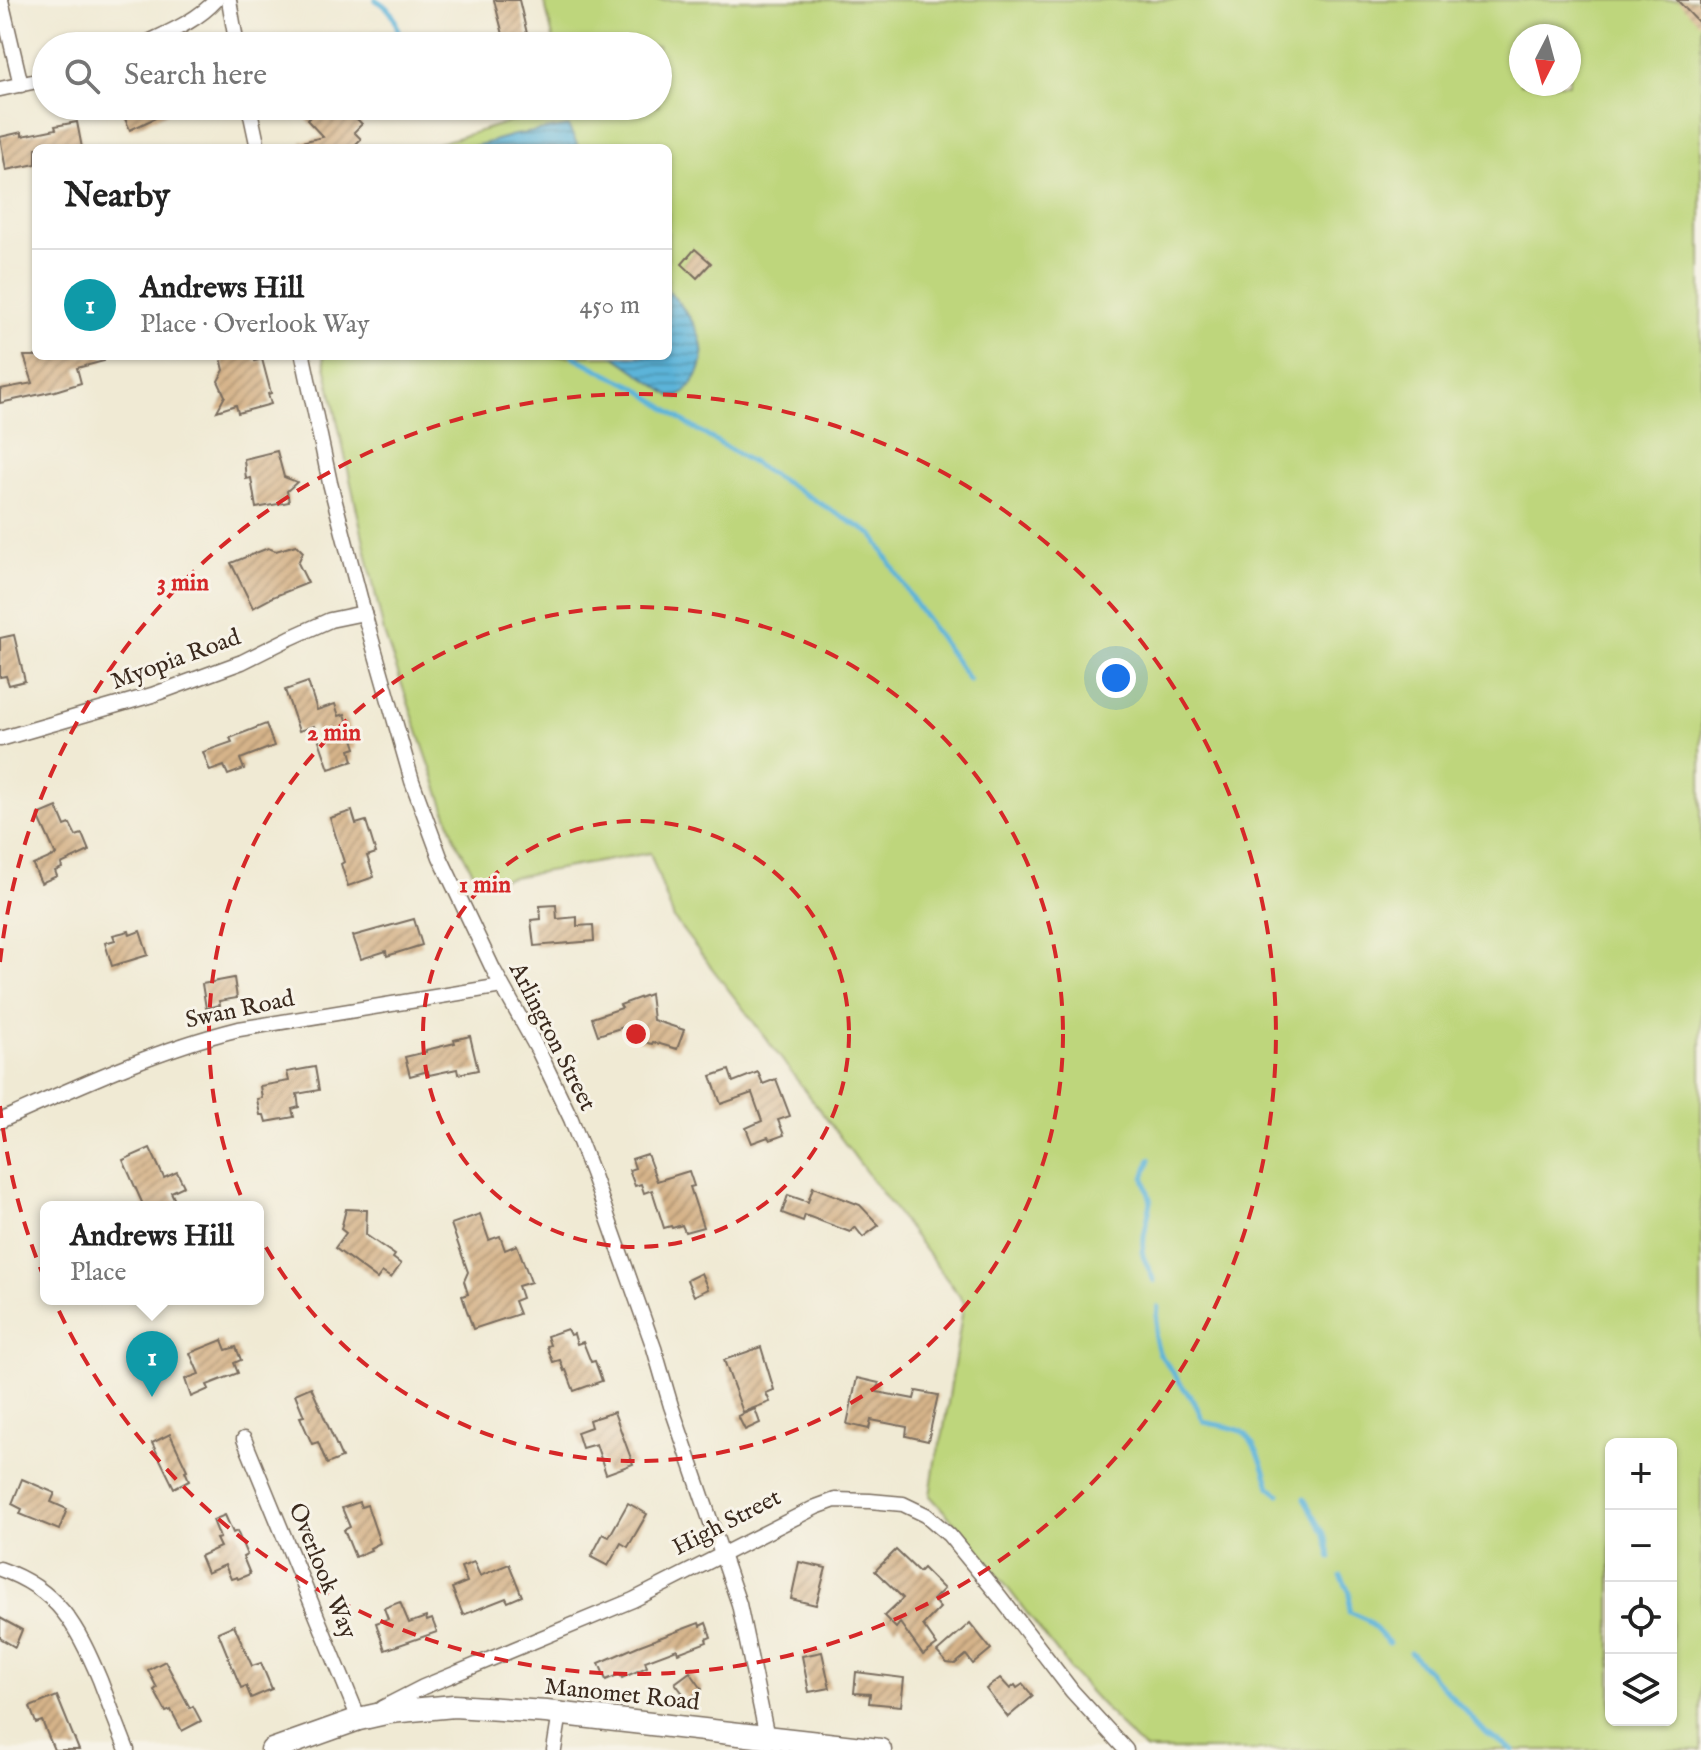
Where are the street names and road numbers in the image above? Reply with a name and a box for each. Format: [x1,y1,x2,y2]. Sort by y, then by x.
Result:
street label: Myopia Road [107,622,245,698]
street label: Arlington Street [501,957,603,1116]
street label: Swan Road [183,983,297,1037]
street label: High Street [668,1482,786,1564]
street label: Overlook Way [281,1498,363,1644]
street label: Manomet Road [543,1671,701,1719]

